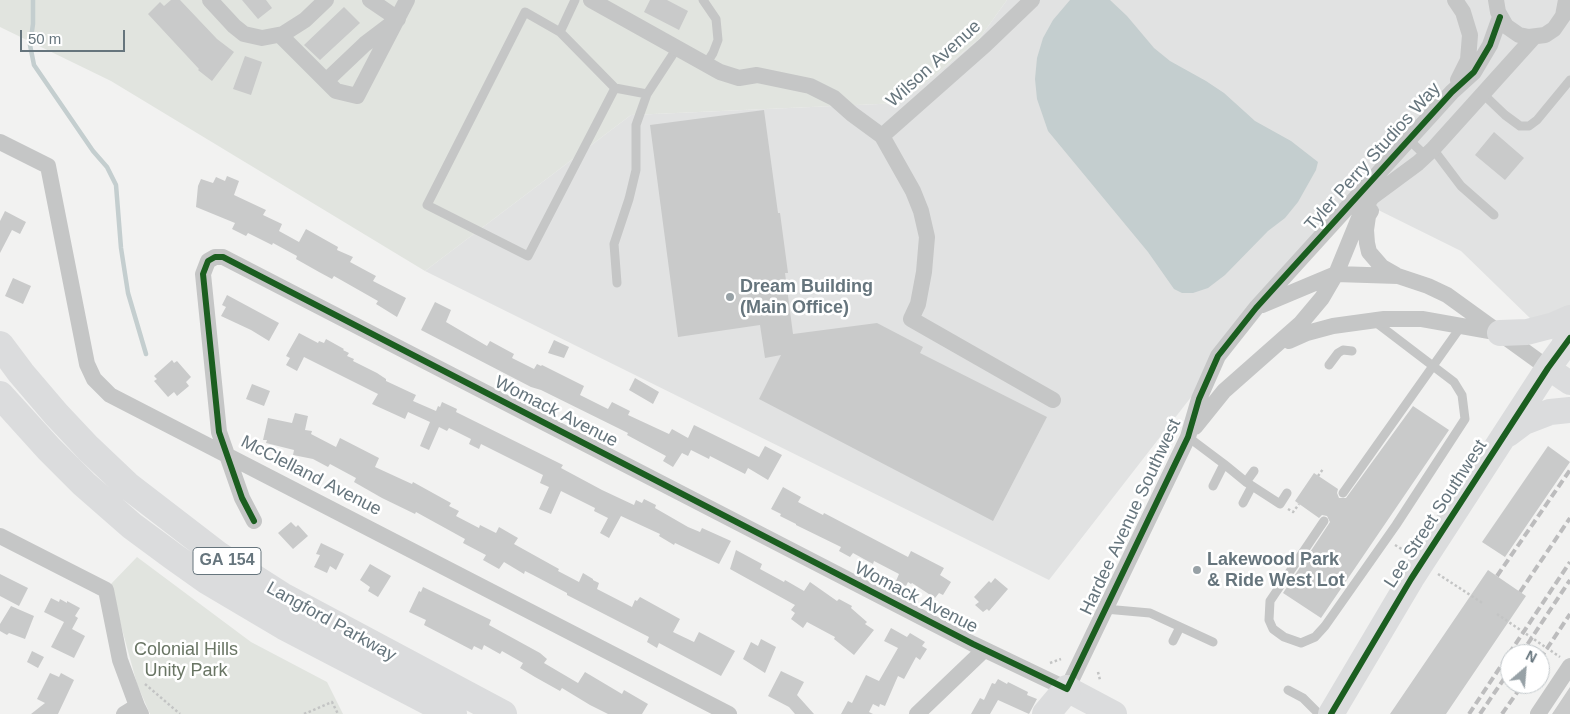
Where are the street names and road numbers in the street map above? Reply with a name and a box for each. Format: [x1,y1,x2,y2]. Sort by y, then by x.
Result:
street label: Wilson Avenue [882,16,986,112]
street label: Tyler Perry Studios Way [1301,78,1445,236]
street label: Womack Avenue [491,372,621,452]
street label: Hardee Avenue Southwest [1076,416,1186,618]
street label: McClelland Avenue [237,431,385,521]
street label: Lee Street Southwest [1380,436,1492,592]
road number: GA 154 [193,548,261,574]
street label: Womack Avenue [851,558,981,638]
street label: Langford Parkway [262,577,400,667]

